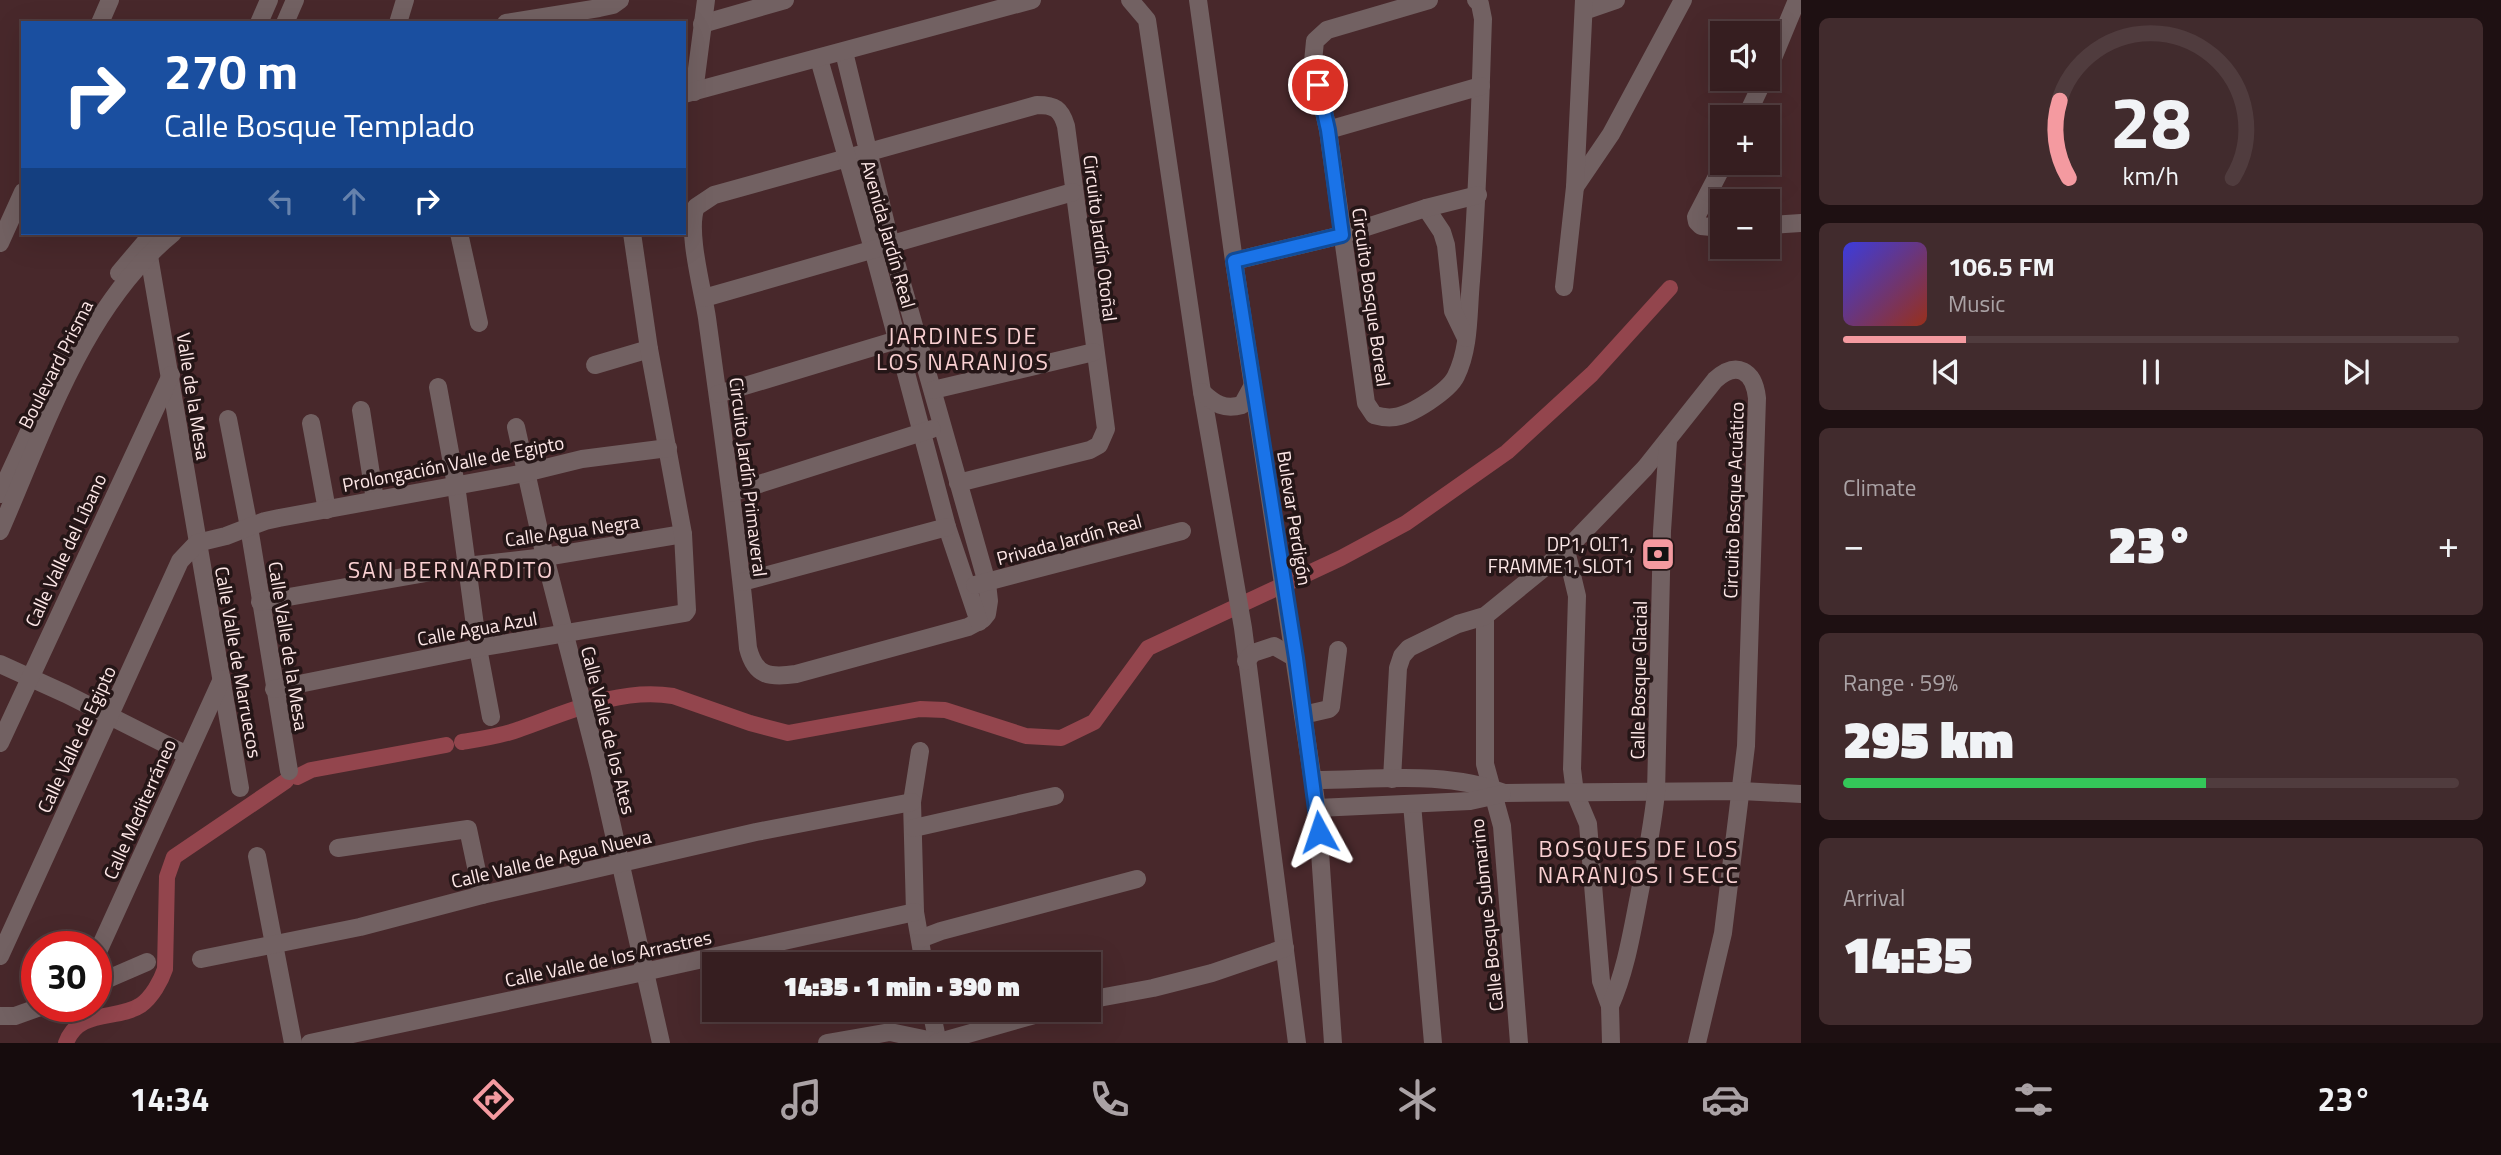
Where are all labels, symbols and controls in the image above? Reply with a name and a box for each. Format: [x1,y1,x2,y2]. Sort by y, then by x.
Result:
map controls [1710,21,1780,259]
button: sound [1710,21,1780,91]
text: 270 m [164,33,298,108]
icon: right [49,49,140,140]
pin [1288,55,1348,115]
icon: arrive [1299,66,1337,104]
text: 28 [2110,66,2192,176]
text: Calle Bosque Templado [164,101,475,149]
button: + [1710,105,1780,175]
street label: Circuito Jardín Otoñal [1076,153,1126,323]
text: km/h [2123,156,2179,194]
street label: Avenida Jardín Real [854,157,924,311]
icon: left [262,182,300,220]
icon: ahead [335,182,373,220]
icon: right [408,182,446,220]
button: − [1710,189,1780,259]
street label: Circuito Bosque Boreal [1345,206,1399,388]
text: 106.5 FM [1948,247,2055,286]
text: Music [1948,286,2005,321]
street label: Boulevard Prisma [10,294,100,433]
district label: JARDINES DE LOS NARANJOS [876,318,1050,379]
street label: Valle de la Mesa [170,330,218,462]
icon: previous [1927,353,1965,391]
icon: pause [2132,353,2170,391]
icon: next [2337,353,2375,391]
street label: Circuito Jardín Primaveral [722,376,776,578]
street label: Circuito Bosque Acuático [1715,401,1751,599]
street label: Prolongación Valle de Egipto [339,427,567,499]
street label: Bulevar Perdigón [1270,448,1320,588]
street label: Calle Valle del Líbano [17,468,113,632]
text: Climate [1843,470,1916,505]
text: 23° [2108,504,2194,583]
street label: Calle Agua Negra [503,506,641,554]
street label: Privada Jardín Real [993,506,1145,572]
text: − [1843,515,1864,573]
text: + [2438,515,2459,573]
place label: DP1, OLT1, FRAMME1, SLOT1 [1488,529,1634,580]
bank icon: DP1, OLT1, FRAMME1, SLOT1 [1639,535,1677,573]
district label: SAN BERNARDITO [348,552,554,587]
street label: Calle Valle de la Mesa [261,559,317,733]
street label: Calle Valle de Marruecos [208,564,270,760]
street label: Calle Bosque Glacial [1622,600,1654,760]
street label: Calle Agua Azul [415,603,539,653]
street label: Calle Valle de los Ates [574,643,644,817]
street label: Calle Valle de Egipto [29,661,123,817]
text: Range · 59% [1843,665,1958,700]
text: 295 km [1843,699,2014,778]
street label: Calle Mediterráneo [95,734,183,884]
position arrow [1282,795,1356,869]
street label: Calle Bosque Submarino [1461,817,1511,1013]
street label: Calle Valle de Agua Nueva [448,821,654,895]
district label: BOSQUES DE LOS NARANJOS I SECC [1538,831,1740,892]
text: Arrival [1843,880,1905,915]
text: 14:35 [1843,914,1972,993]
street label: Calle Valle de los Arrastres [502,922,714,994]
speed limit sign: 30 [21,931,112,1022]
text: 14:35 · 1 min · 390 m [783,967,1020,1006]
text: 14:34 [130,1075,209,1123]
icon: directions [469,1075,518,1124]
icon: music [777,1075,826,1124]
icon: phone [1085,1075,1134,1124]
icon: climate [1393,1075,1442,1124]
icon: car [1701,1075,1750,1124]
icon: filters [2009,1075,2058,1124]
text: 23° [2318,1075,2371,1123]

